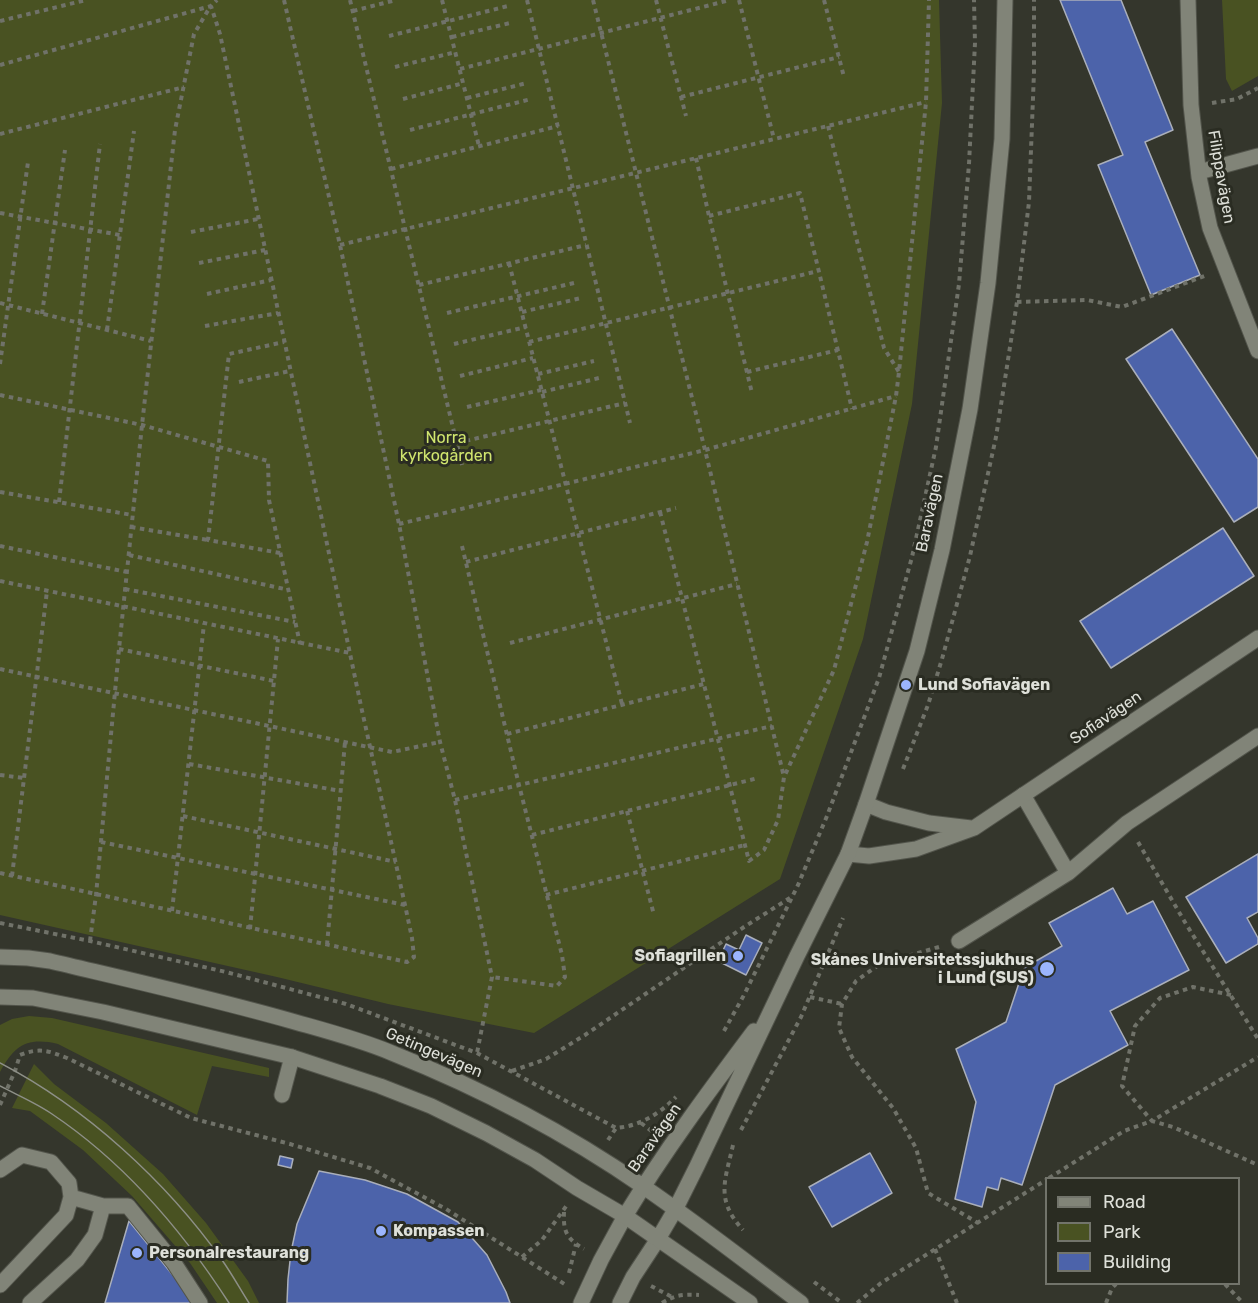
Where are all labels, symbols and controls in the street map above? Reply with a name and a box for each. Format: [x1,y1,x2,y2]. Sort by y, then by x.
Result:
street label: Filippavägen [1203,129,1239,225]
park label: Norra kyrkogården [400,428,492,466]
street label: Baravägen [912,472,948,554]
place label: Lund Sofiavägen [918,675,1050,695]
marker: Lund Sofiavägen [899,678,913,692]
street label: Sofiavägen [1067,687,1145,749]
place label: Sofiagrillen [635,946,726,966]
marker: Sofiagrillen [731,949,745,963]
place label: Skånes Universitetssjukhus i Lund (SUS) [811,950,1034,988]
marker: Skånes Universitetssjukhus i Lund (SUS) [1038,960,1056,978]
street label: Getingevägen [383,1024,485,1082]
street label: Baravägen [624,1100,686,1176]
legend [1045,1177,1240,1285]
text: Road [1103,1191,1146,1213]
place label: Kompassen [393,1221,485,1241]
text: Park [1103,1221,1140,1243]
marker: Kompassen [374,1224,388,1238]
place label: Personalrestaurang [149,1243,309,1263]
marker: Personalrestaurang [130,1246,144,1260]
text: Building [1103,1251,1171,1273]

